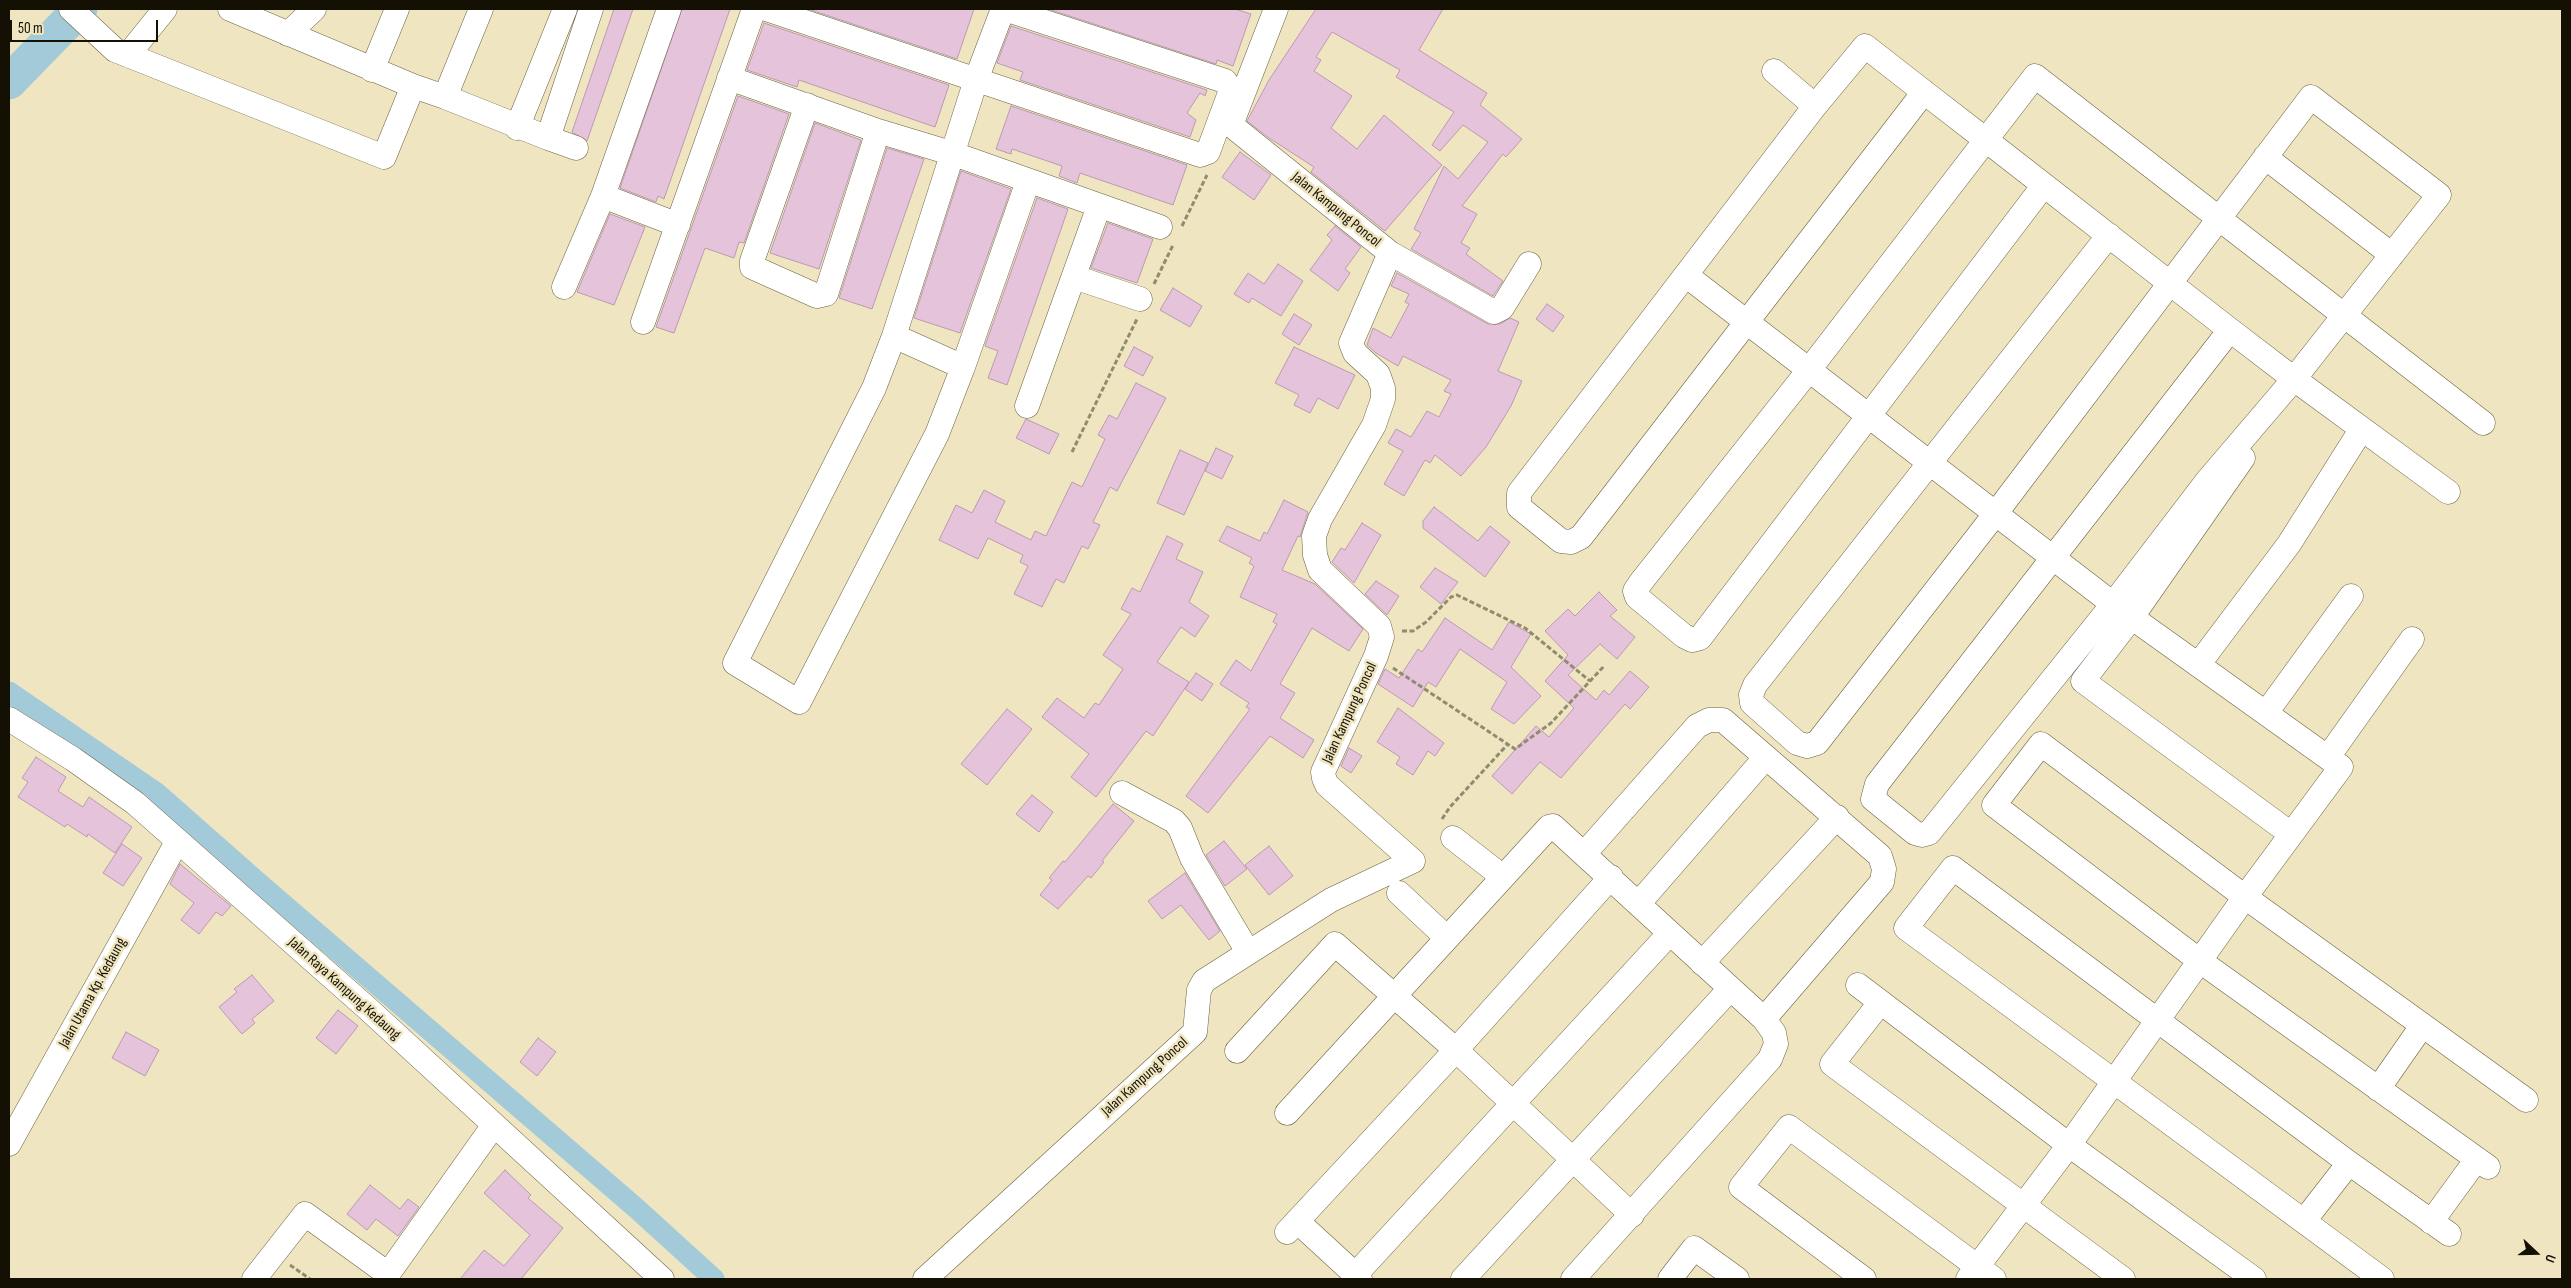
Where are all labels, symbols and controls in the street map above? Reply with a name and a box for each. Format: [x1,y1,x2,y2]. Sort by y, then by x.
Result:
scale bar [12,10,160,42]
text: 50 m [18,19,43,38]
street label: Jalan Kampung Poncol [1288,169,1384,251]
street label: Jalan Kampung Poncol [1319,660,1381,766]
street label: Jalan Raya Kampung Kedaung [284,934,404,1044]
street label: Jalan Utama Kp. Kedaung [55,935,131,1051]
street label: Jalan Kampung Poncol [1098,1034,1192,1120]
north arrow [2511,1228,2561,1278]
text: U [2541,1252,2560,1265]

